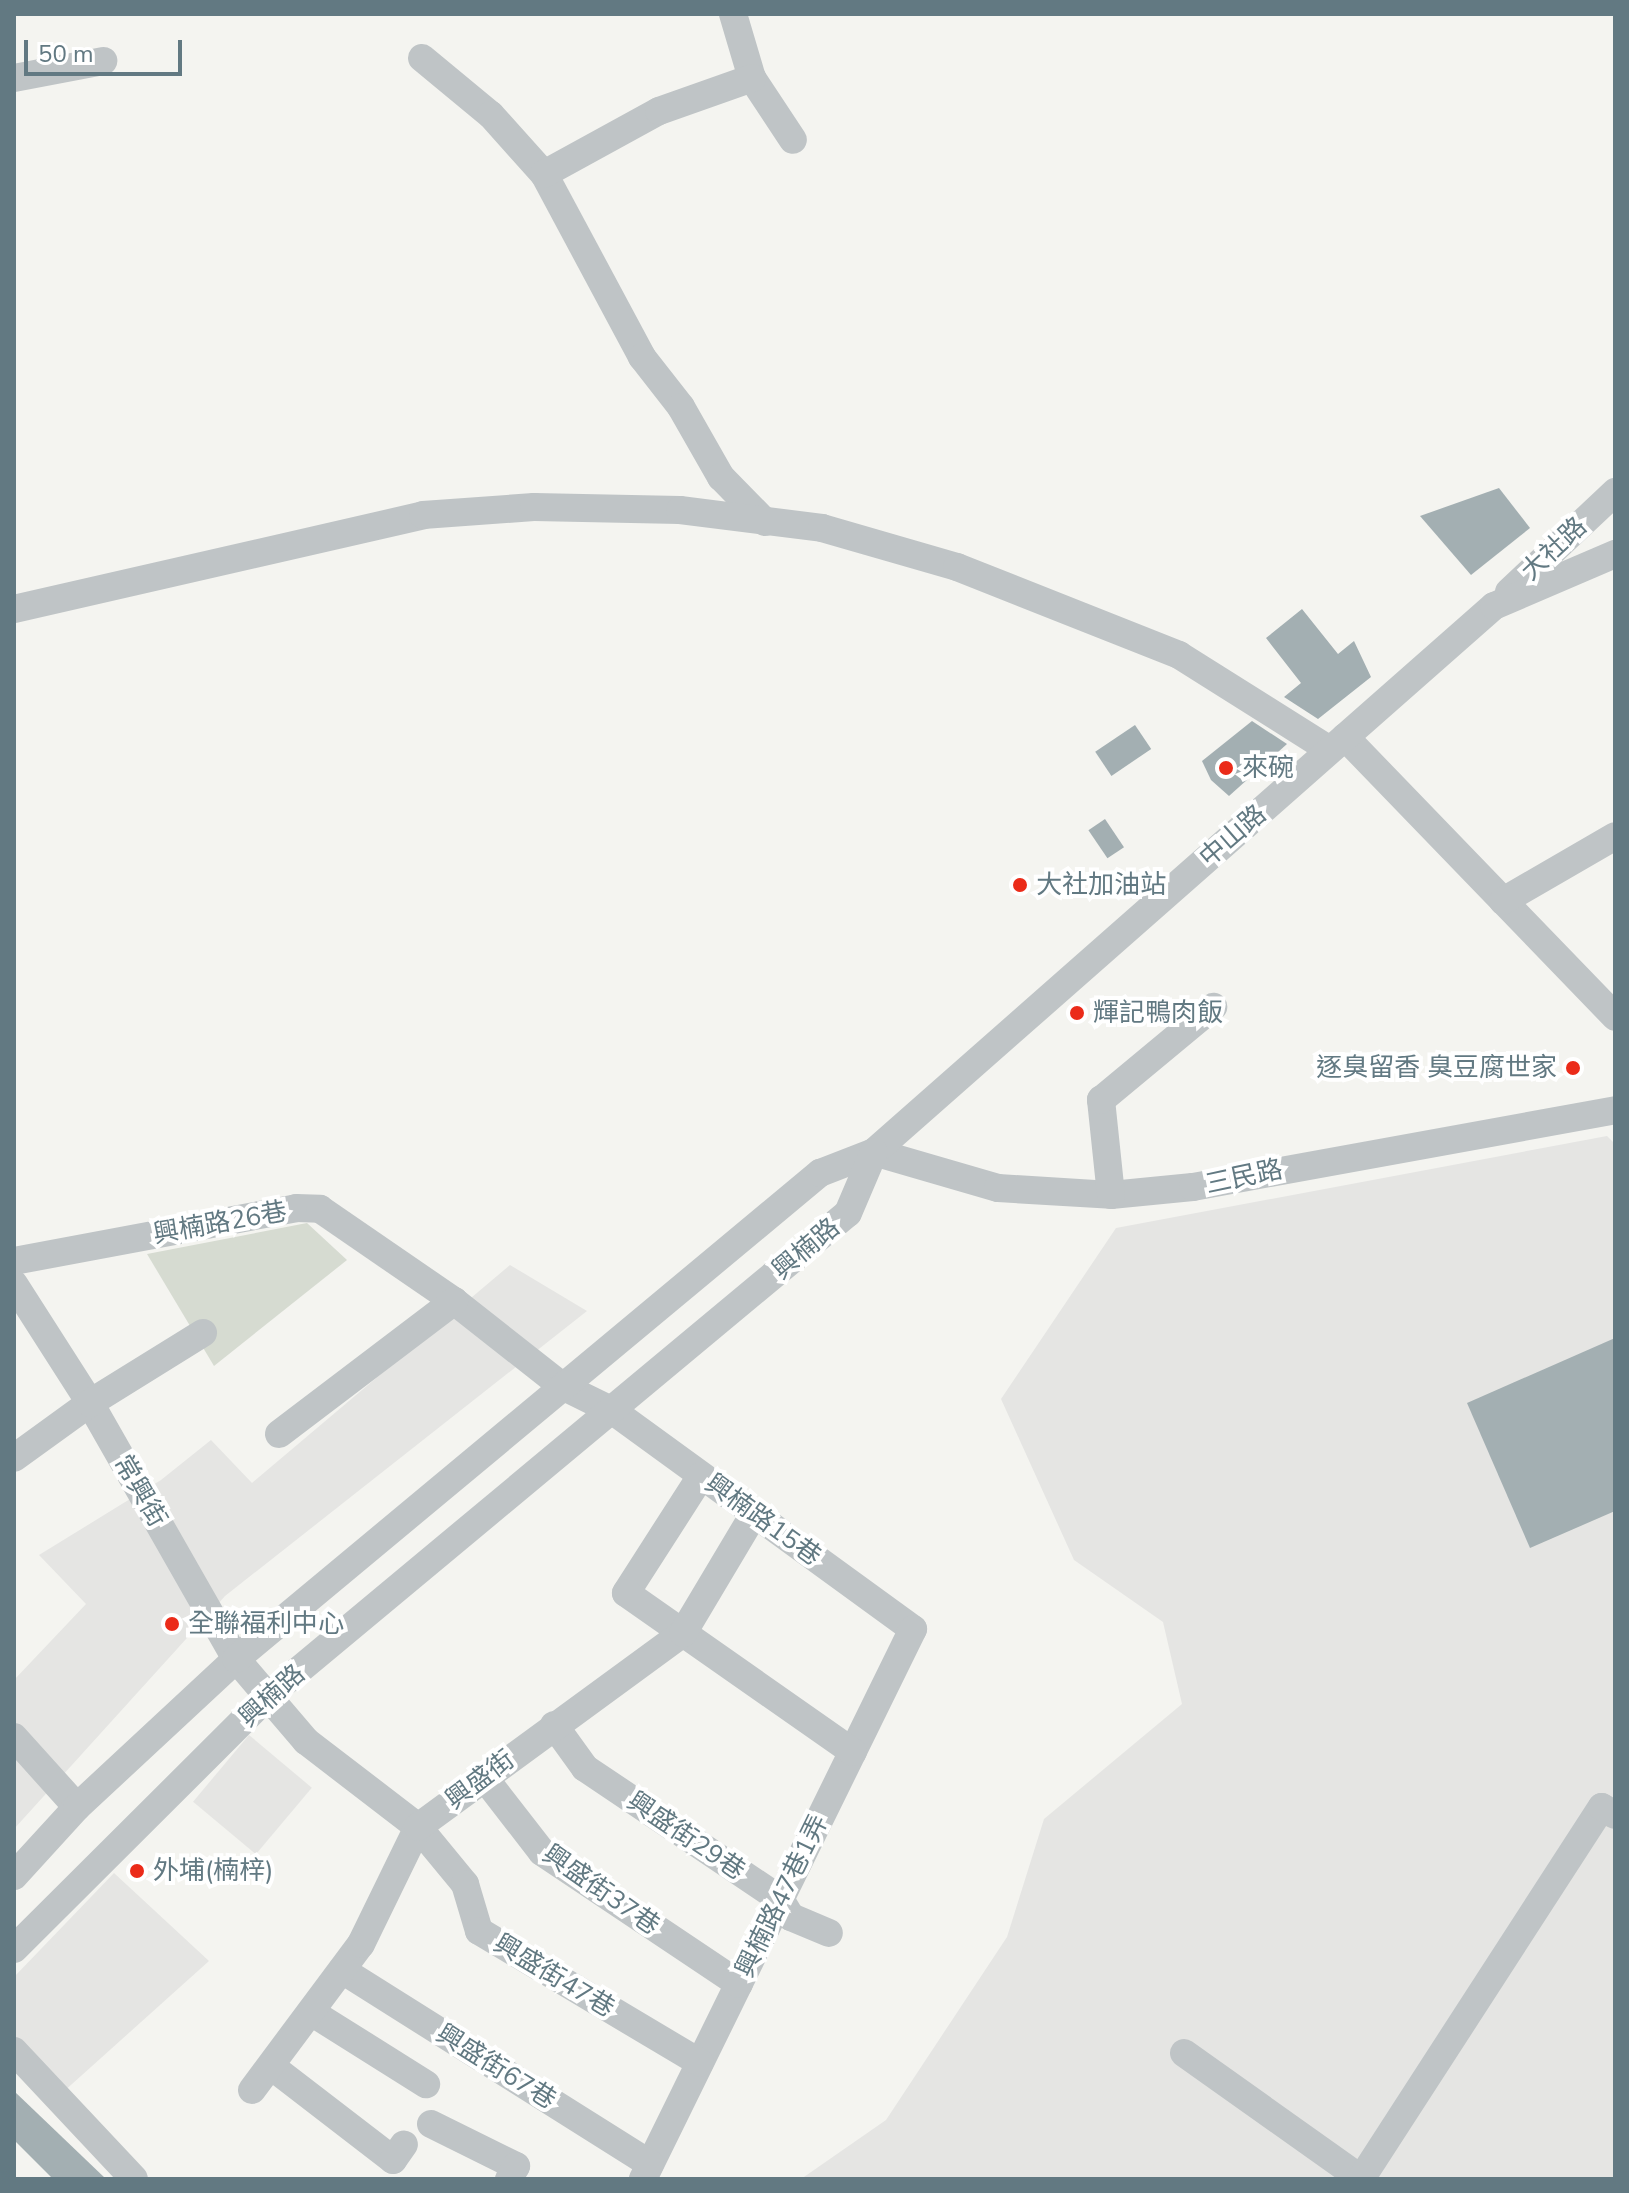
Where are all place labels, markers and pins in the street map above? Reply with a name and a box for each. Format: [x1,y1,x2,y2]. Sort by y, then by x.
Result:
place label: 來碗 [1242,752,1294,784]
marker: 來碗 [1217,759,1235,777]
place label: 大社加油站 [1036,869,1166,901]
marker: 大社加油站 [1011,876,1029,894]
place label: 輝記鴨肉飯 [1093,997,1223,1029]
marker: 輝記鴨肉飯 [1068,1004,1086,1022]
place label: 逐臭留香 臭豆腐世家 [1316,1052,1557,1084]
marker: 逐臭留香 臭豆腐世家 [1564,1059,1582,1077]
place label: 全聯福利中心 [188,1608,344,1640]
marker: 全聯福利中心 [163,1615,181,1633]
place label: 外埔(楠梓) [153,1855,273,1887]
marker: 外埔(楠梓) [128,1862,146,1880]

